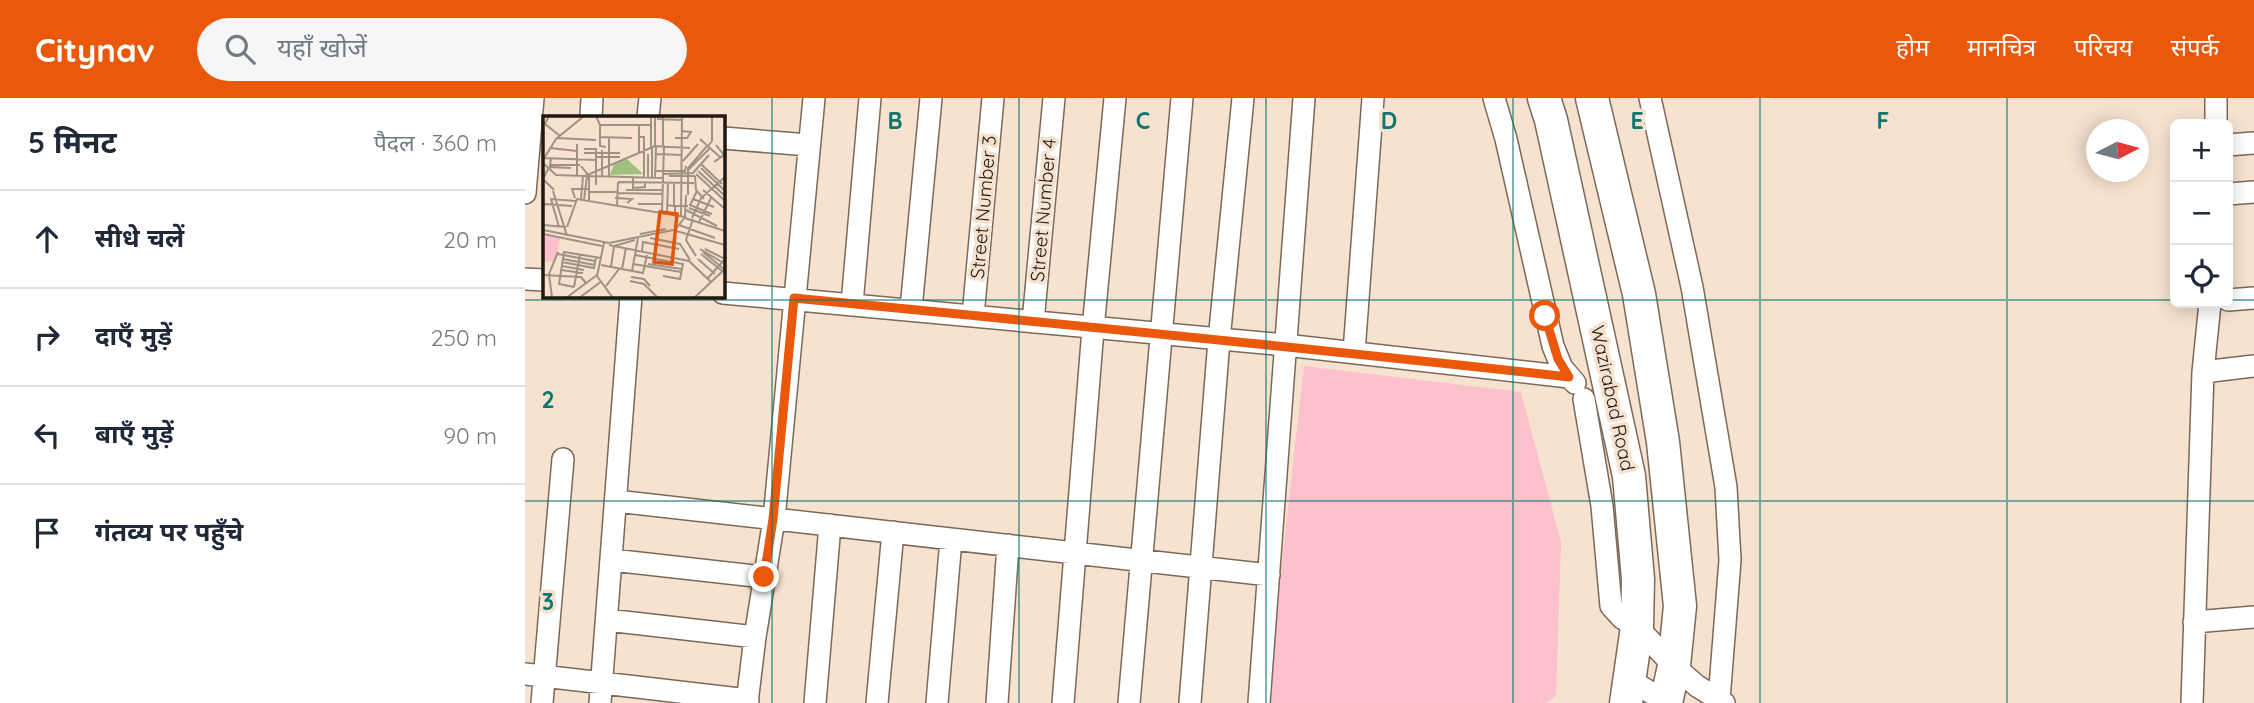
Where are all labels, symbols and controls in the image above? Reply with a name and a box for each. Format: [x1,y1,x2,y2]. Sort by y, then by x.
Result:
search box [197,18,687,81]
text: Citynav [35,29,155,70]
icon: search [221,30,259,68]
text: यहाँ खोजें [277,31,367,64]
text: होम [1896,32,1929,62]
text: मानचित्र [1967,32,2036,62]
text: परिचय [2074,32,2133,62]
text: संपर्क [2171,32,2219,62]
text: B [887,106,903,135]
text: C [1136,106,1150,135]
text: D [1381,106,1397,135]
text: E [1630,106,1644,135]
text: F [1877,106,1889,135]
inset map [543,116,725,298]
north arrow [2086,119,2149,182]
map controls [2170,119,2233,308]
button: + [2170,119,2233,182]
text: 5 मिनट [28,123,117,161]
text: पैदल · 360 m [374,128,497,157]
street label: Street Number 3 [965,134,1001,280]
street label: Street Number 4 [1025,137,1061,283]
button: − [2170,182,2233,245]
icon: ahead [28,220,66,258]
text: सीधे चलें [95,221,184,254]
text: 20 m [443,225,497,254]
button: locate [2170,245,2233,308]
route start [1529,300,1560,331]
icon: right [28,318,66,356]
text: दाएँ मुड़ें [95,319,172,352]
text: 250 m [431,323,497,352]
street label: Wazirabad Road [1586,323,1640,473]
text: 2 [541,385,555,414]
icon: left [28,416,66,454]
text: बाएँ मुड़ें [95,417,174,450]
text: 90 m [443,421,497,450]
icon: arrive [28,514,66,552]
text: गंतव्य पर पहुँचे [95,515,243,548]
route end [748,561,779,592]
text: 3 [542,587,554,616]

